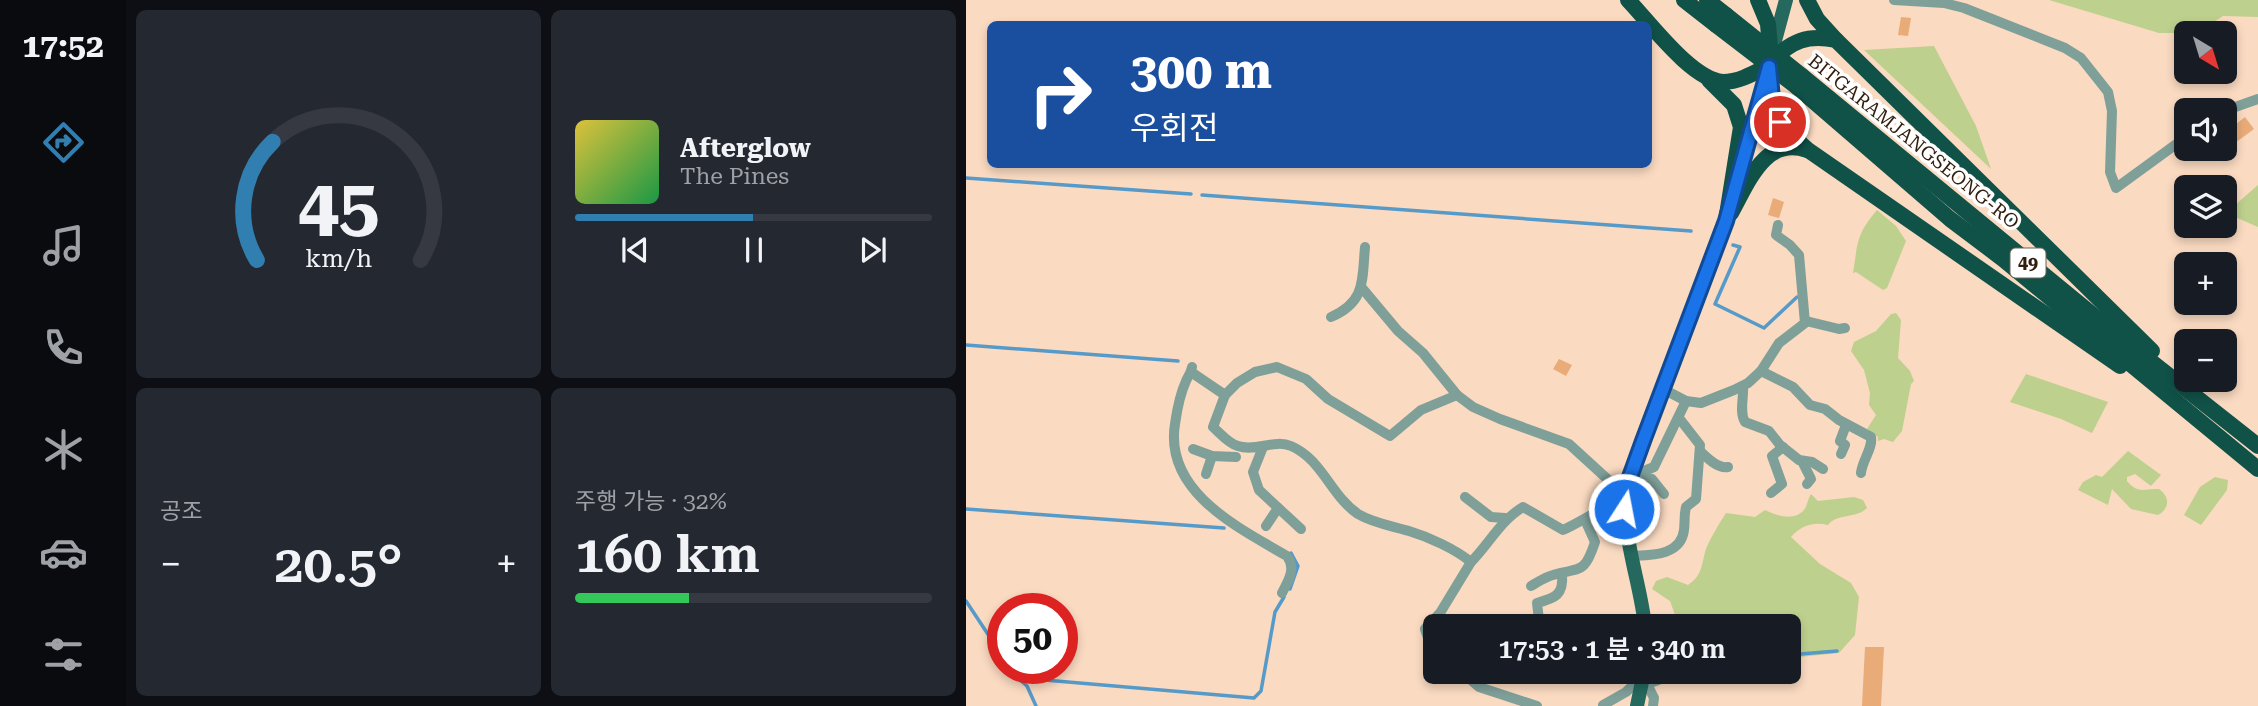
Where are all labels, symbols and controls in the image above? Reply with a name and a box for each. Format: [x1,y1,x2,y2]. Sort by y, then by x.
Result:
north arrow [2174,21,2236,84]
map controls [2174,21,2237,392]
text: 17:52 [22,27,104,65]
text: 300 m [1130,43,1272,100]
icon: right [1015,49,1106,140]
street label: BITGARAMJANGSEONG-RO [1804,49,2024,234]
pin [1750,92,1810,152]
button: sound [2174,98,2237,161]
icon: arrive [1761,103,1799,141]
text: 우회전 [1130,109,1218,147]
icon: directions [39,118,88,167]
text: Afterglow [680,133,811,163]
text: The Pines [680,163,789,190]
text: 45 [298,164,379,249]
button: layers [2174,175,2237,238]
icon: music [39,221,88,270]
icon: previous [616,231,654,269]
icon: pause [735,231,773,269]
icon: next [854,231,892,269]
text: km/h [305,244,372,273]
road number: 49 [2010,248,2046,278]
button: + [2174,252,2237,315]
icon: phone [39,323,88,372]
button: − [2174,329,2237,392]
icon: climate [39,425,88,474]
position arrow [1587,472,1661,546]
text: 주행 가능 · 32% [575,488,727,515]
text: 공조 [160,498,202,525]
text: 160 km [575,524,760,585]
icon: car [39,528,88,577]
text: 20.5° [274,534,403,595]
text: − [160,542,181,586]
text: + [496,542,517,586]
speed limit sign: 50 [987,593,1078,684]
icon: filters [39,630,88,679]
text: 17:53 · 1 분 · 340 m [1498,634,1726,664]

